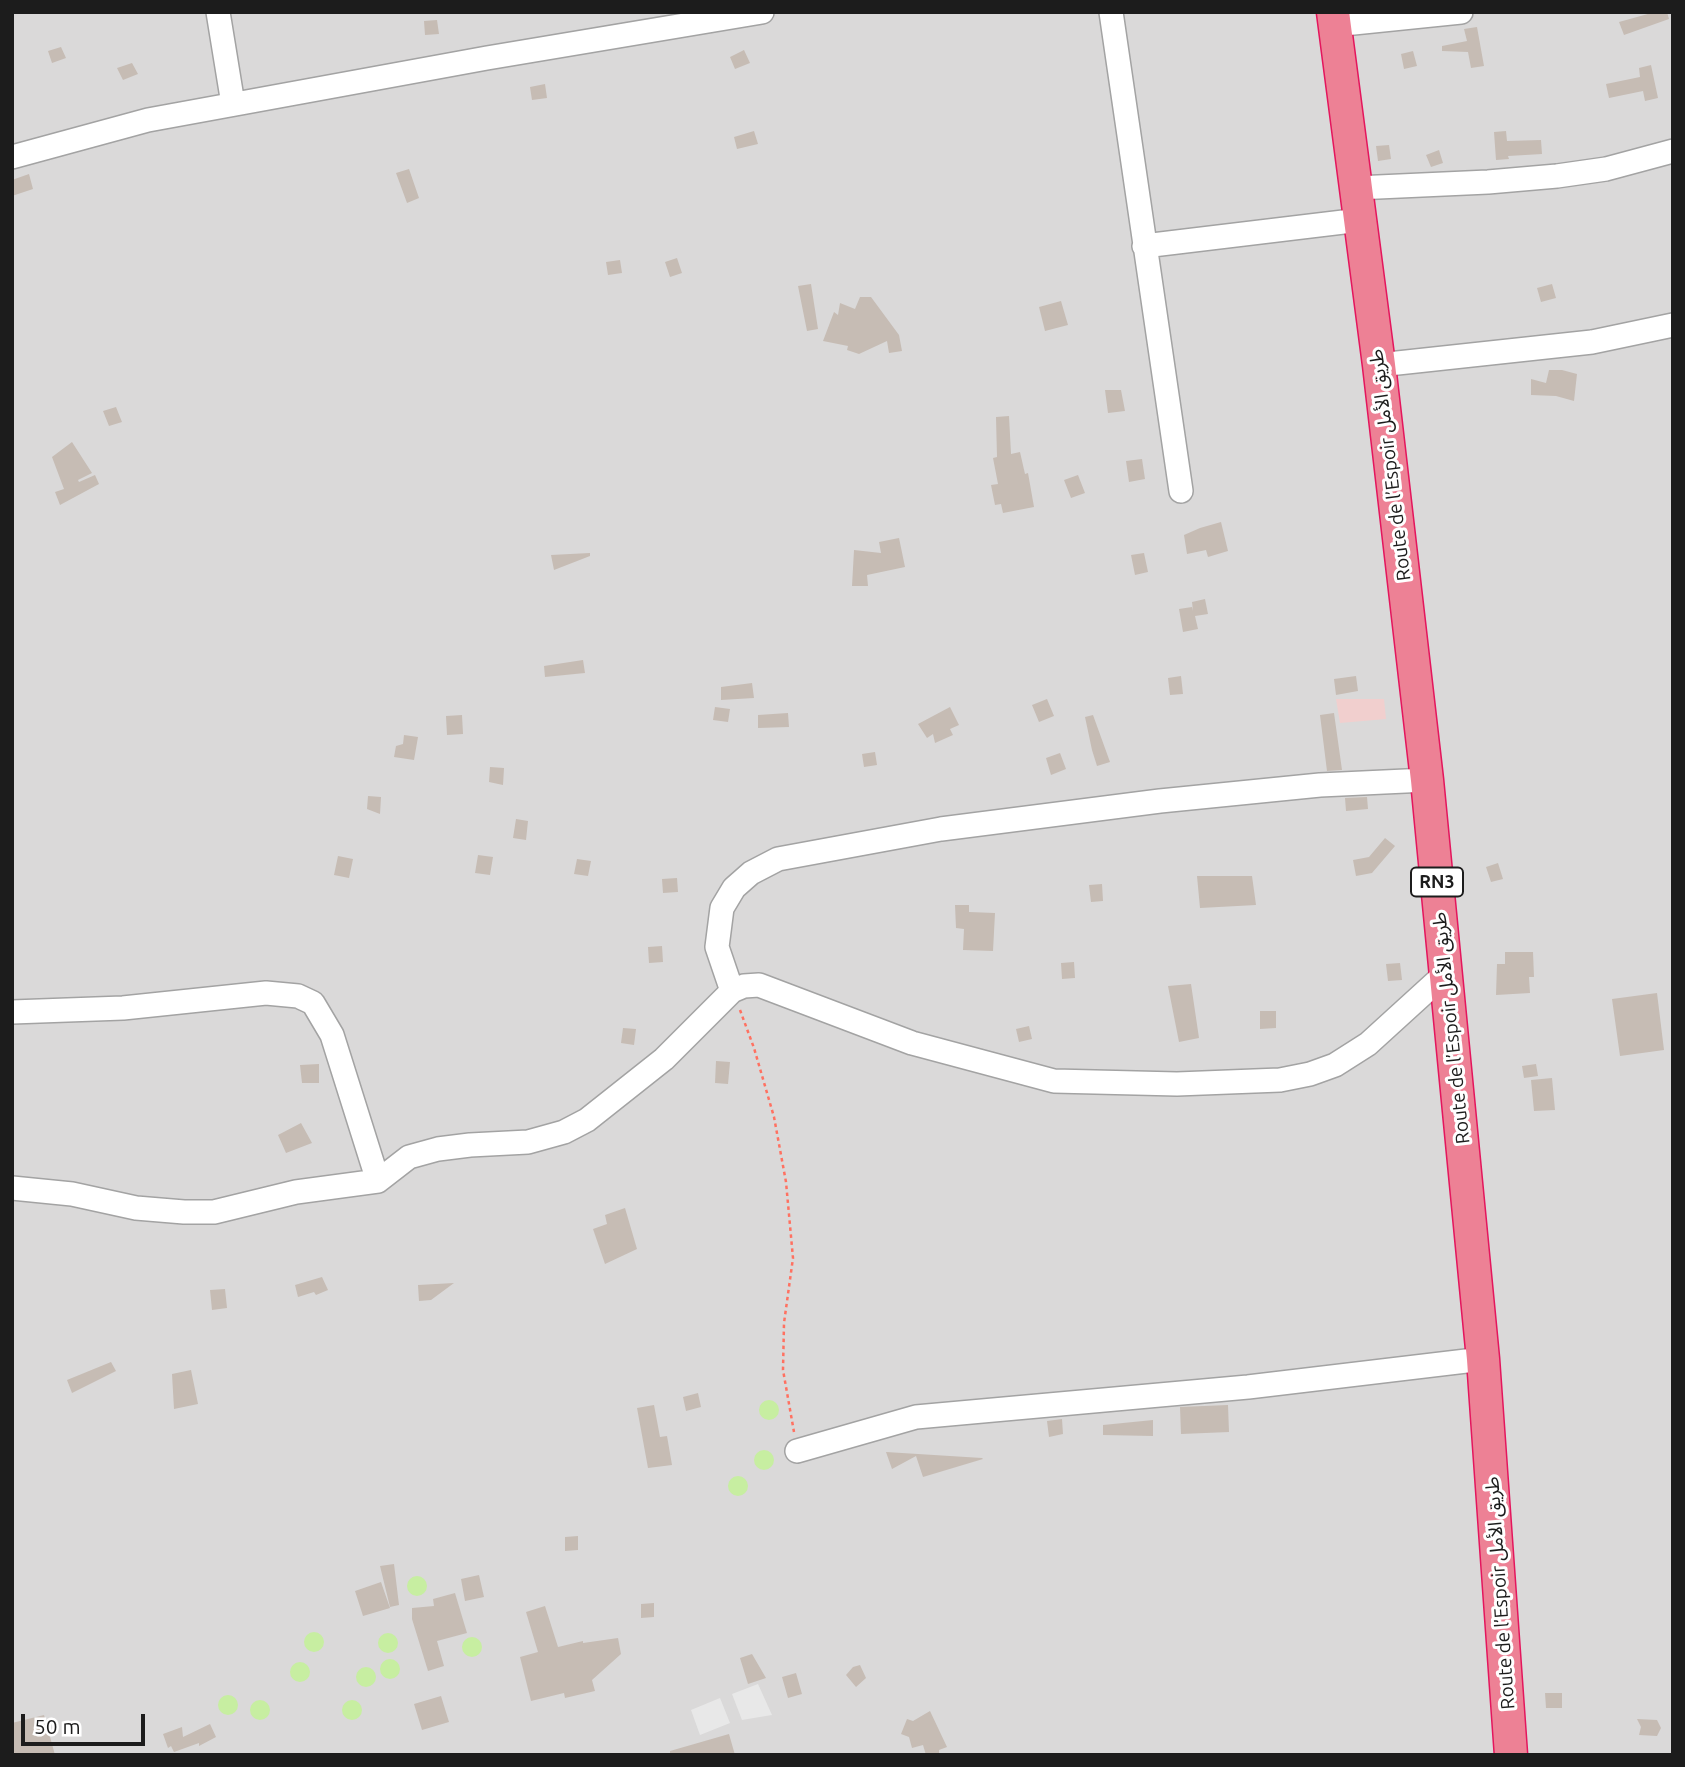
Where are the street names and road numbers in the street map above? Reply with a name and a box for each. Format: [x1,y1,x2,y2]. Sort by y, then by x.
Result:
street label: Route de l’Espoir طريق الأمل [1364,348,1416,582]
road number: RN3 [1411,868,1463,897]
street label: Route de l’Espoir طريق الأمل [1427,911,1475,1145]
street label: Route de l’Espoir طريق الأمل [1480,1476,1520,1710]

